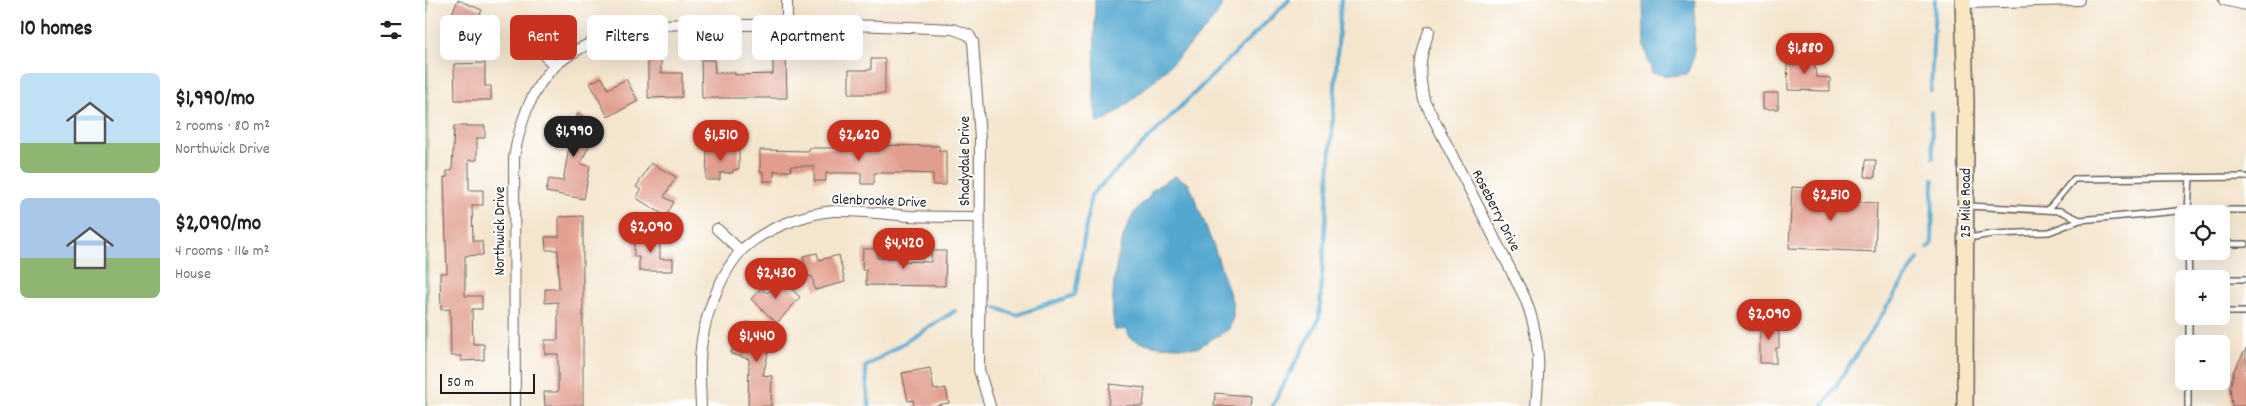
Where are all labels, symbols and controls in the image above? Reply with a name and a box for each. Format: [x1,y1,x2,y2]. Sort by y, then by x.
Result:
text: 10 homes [20,15,92,45]
chip: Buy [440,15,500,60]
chip: Rent [510,15,577,60]
chip: Filters [587,15,668,60]
chip: New [678,15,742,60]
chip: Apartment [752,15,863,60]
icon: filters [377,16,405,44]
pin: $1,880 [1764,32,1846,75]
text: $1,880 [1787,37,1823,60]
text: $1,990/mo [175,85,255,115]
icon: home [60,93,120,153]
text: 2 rooms · 80 m² [175,115,270,138]
street label: Shadydale Drive [955,115,977,206]
pin: $1,990 [533,116,615,158]
text: $1,990 [555,120,593,143]
pin: $1,510 [680,120,762,162]
pin: $2,620 [818,120,900,162]
text: $1,510 [704,124,738,147]
text: $2,620 [838,124,880,147]
text: Northwick Drive [175,138,270,161]
street label: Roseberry Drive [1465,166,1526,256]
street label: 25 Mile Road [1956,168,1978,238]
pin: $2,510 [1790,180,1872,222]
text: $2,510 [1812,184,1850,207]
street label: Northwick Drive [490,186,512,275]
street label: Glenbrooke Drive [831,189,927,215]
map controls [2175,205,2230,390]
button: locate [2175,205,2230,260]
text: $2,090/mo [175,210,261,240]
pin: $2,090 [610,212,692,254]
text: $2,090 [630,216,672,239]
icon: home [60,218,120,278]
pin: $4,420 [863,228,945,270]
text: $4,420 [884,232,924,255]
text: 4 rooms · 116 m² [175,240,270,263]
pin: $2,430 [735,258,817,300]
text: $2,430 [756,262,796,285]
text: House [175,263,211,286]
button: + [2175,270,2230,325]
pin: $2,090 [1728,298,1810,341]
text: $2,090 [1748,303,1790,326]
pin: $1,440 [716,320,798,363]
text: $1,440 [739,325,775,348]
button: − [2175,335,2230,390]
scale bar [440,371,535,394]
text: 50 m [447,373,474,393]

